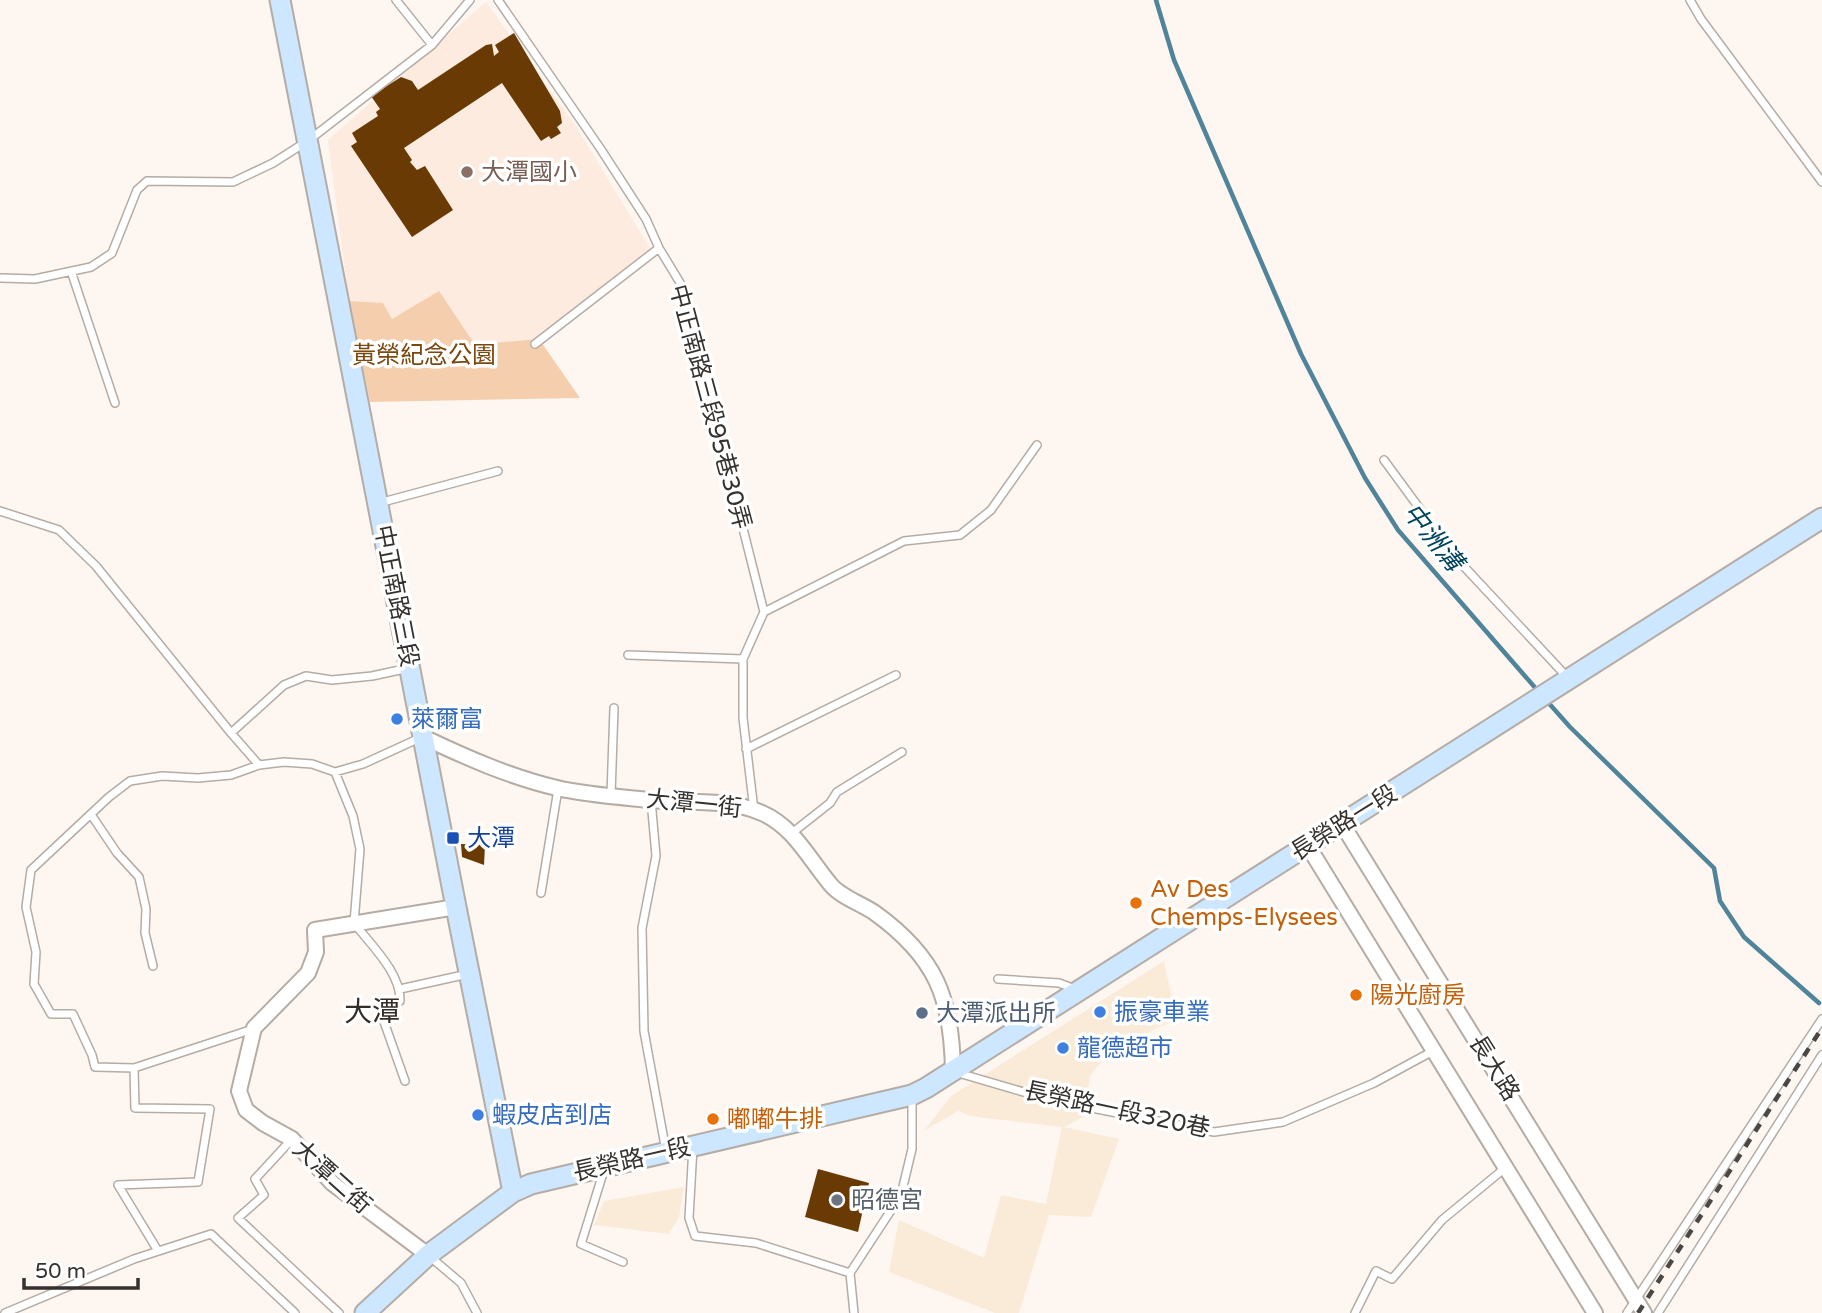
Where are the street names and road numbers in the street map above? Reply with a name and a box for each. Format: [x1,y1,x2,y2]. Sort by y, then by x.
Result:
street label: 中正南路三段95巷30弄 [663,281,757,533]
street label: 中正南路三段 [368,523,424,669]
street label: 長榮路一段 [1285,779,1403,867]
street label: 大潭一街 [645,785,743,823]
street label: 長大路 [1463,1030,1525,1106]
street label: 長榮路一段320巷 [1021,1076,1213,1144]
street label: 長榮路一段 [570,1132,694,1188]
street label: 大潭二街 [287,1134,377,1220]

